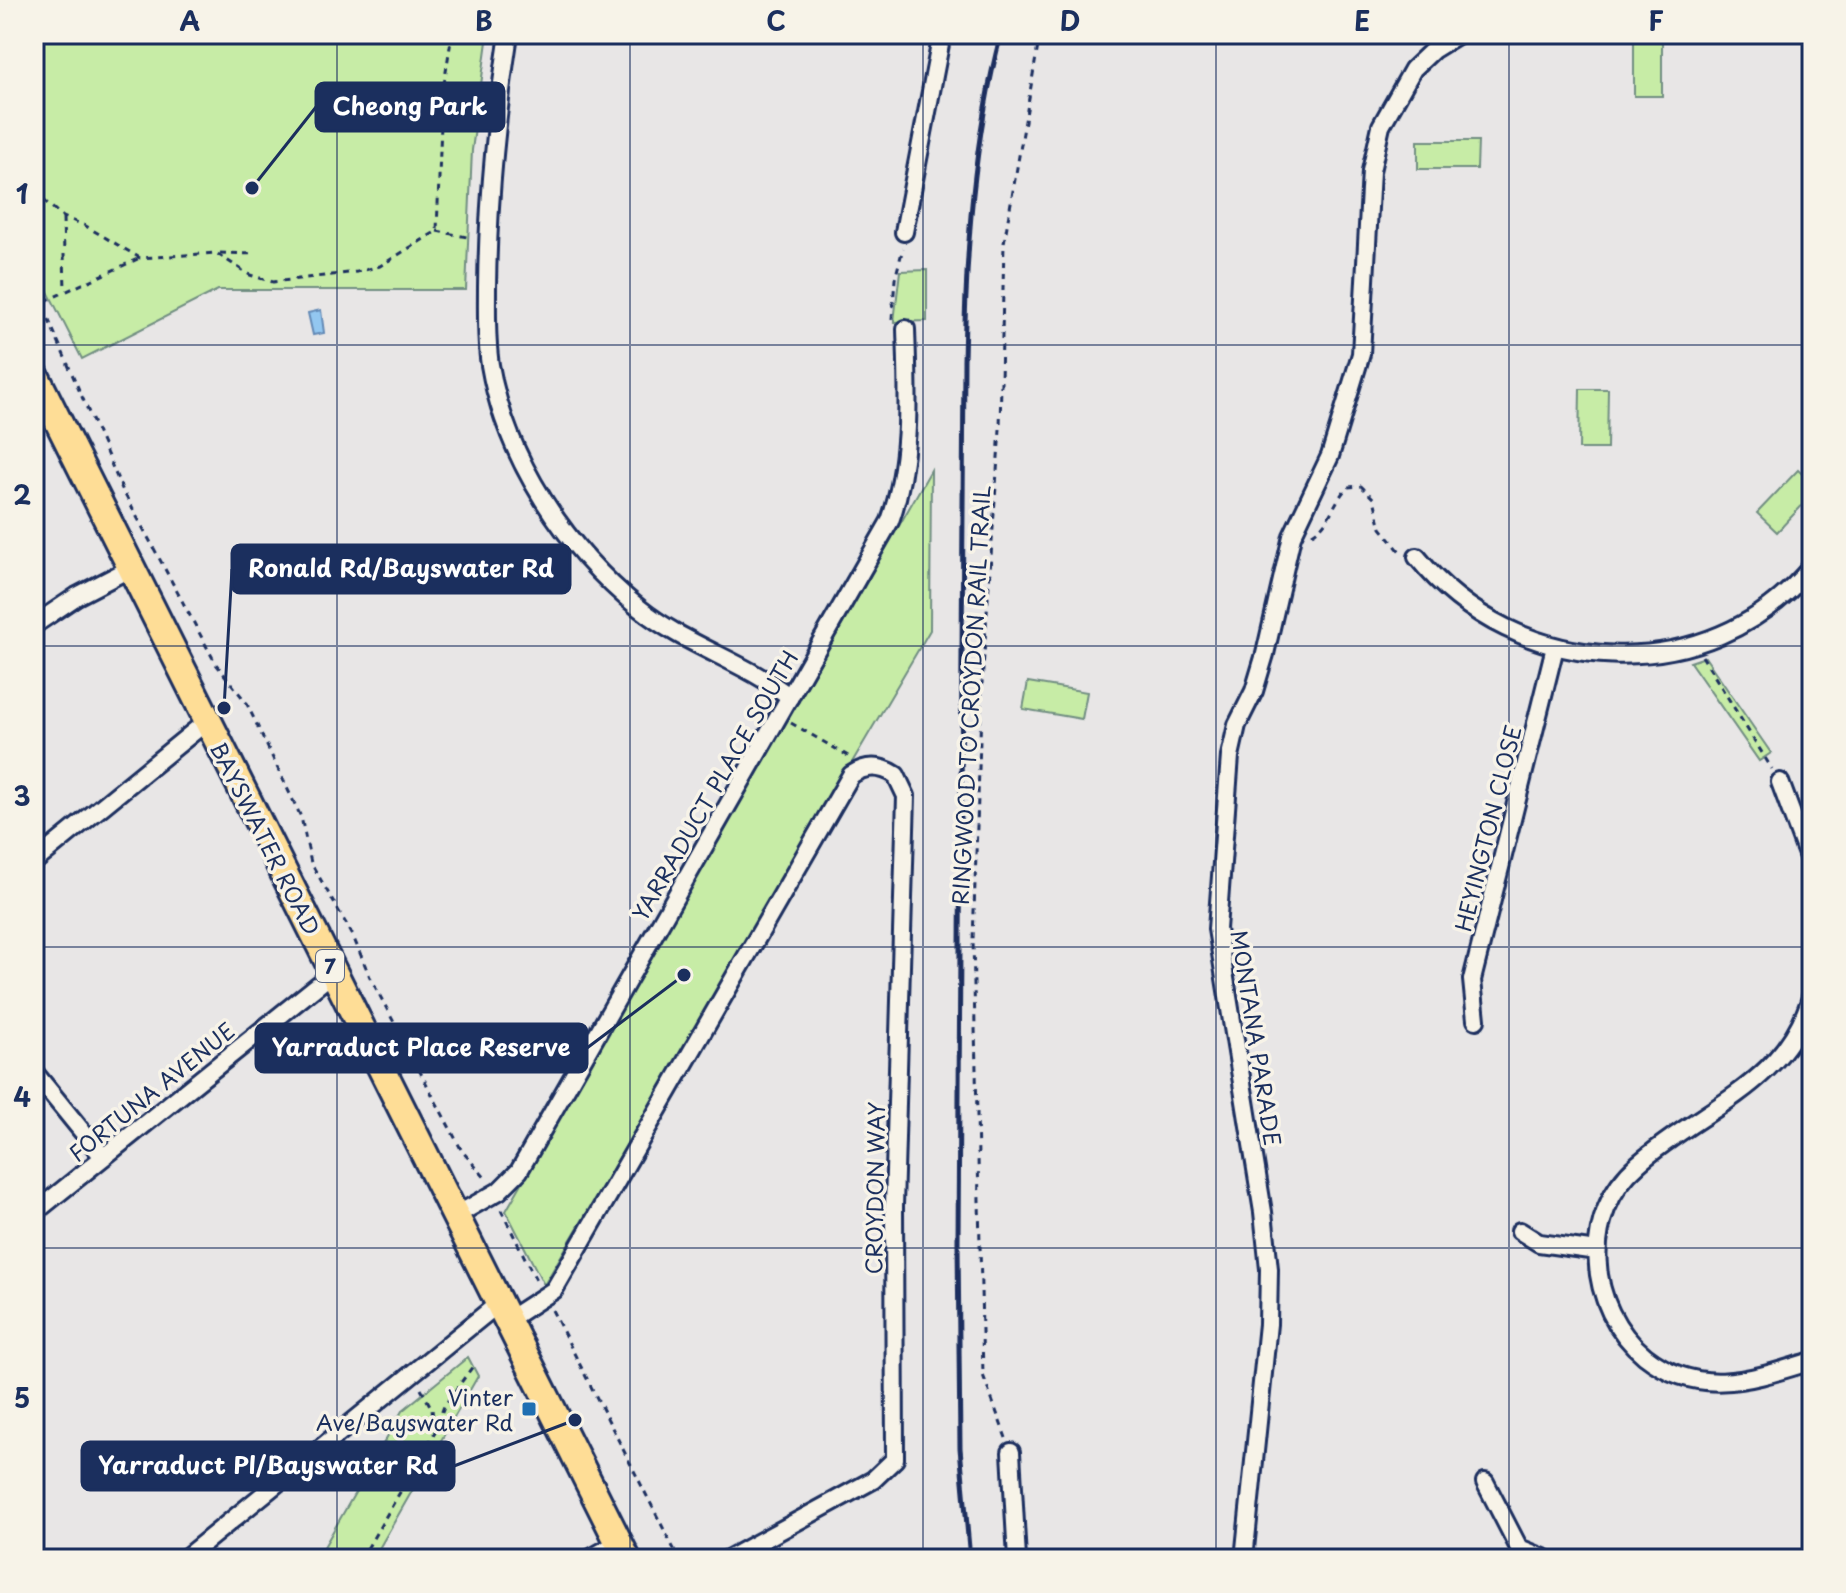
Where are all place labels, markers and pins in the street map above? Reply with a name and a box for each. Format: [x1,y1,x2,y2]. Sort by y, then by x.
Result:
callout: Cheong Park [316,83,504,131]
callout: Ronald Rd/Bayswater Rd [232,545,570,593]
callout: Yarraduct Place Reserve [256,1024,587,1072]
place label: Vinter Ave/Bayswater Rd [316,1380,514,1438]
marker: Vinter Ave/Bayswater Rd [520,1400,538,1418]
callout: Yarraduct Pl/Bayswater Rd [82,1442,454,1490]

